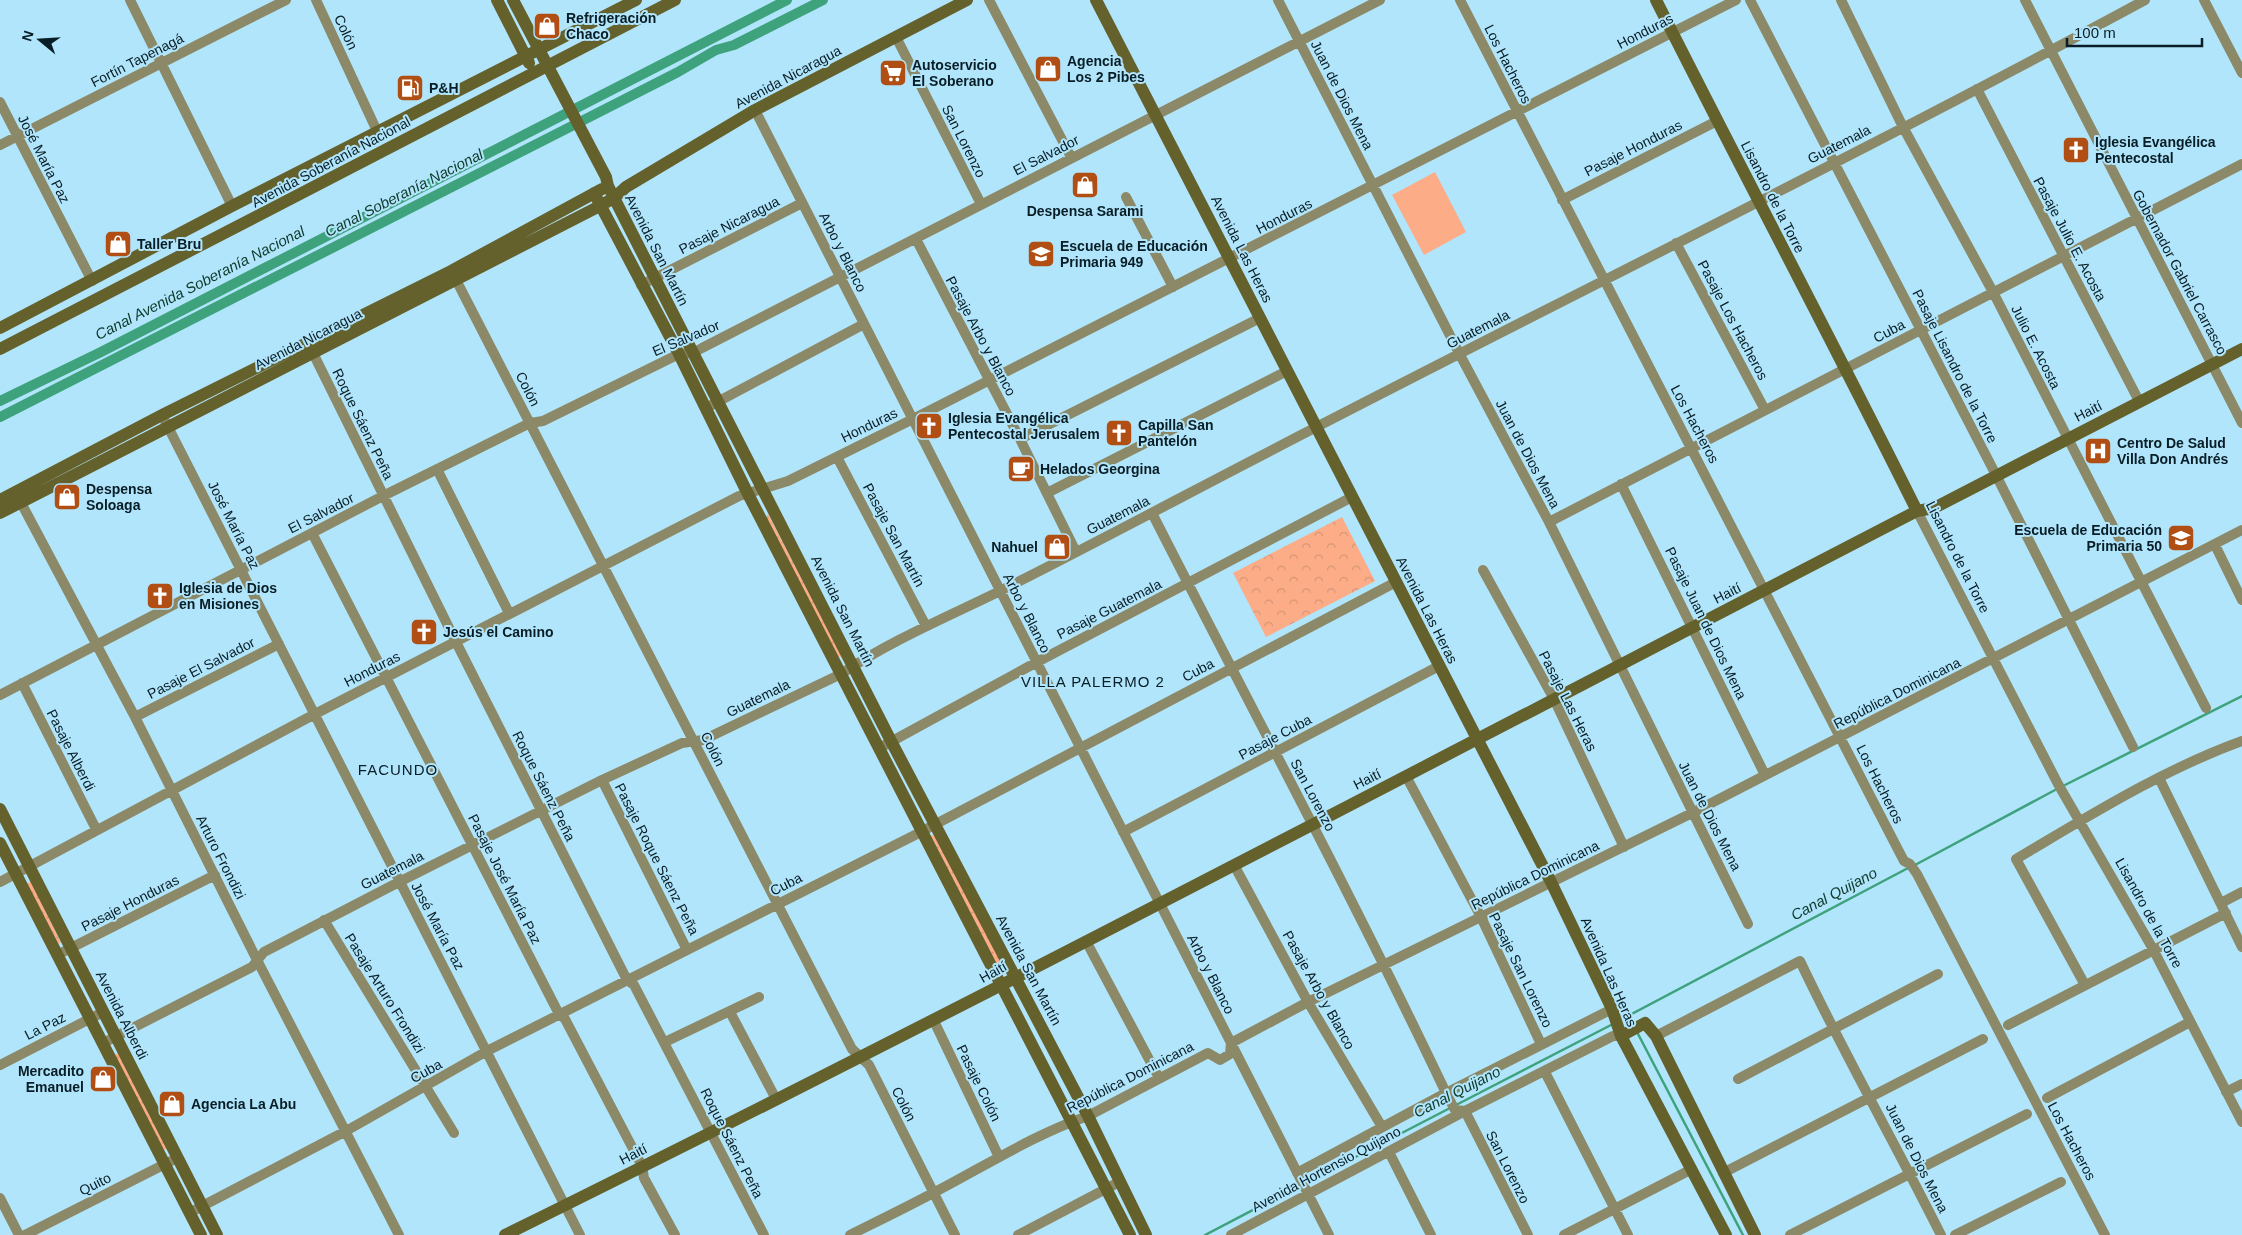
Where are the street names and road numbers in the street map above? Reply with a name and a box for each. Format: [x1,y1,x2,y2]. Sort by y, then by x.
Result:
street label: Honduras [1614,10,1676,52]
street label: Colón [331,12,361,52]
street label: Los Hacheros [1481,22,1535,106]
street label: Fortín Tapenagá [88,30,186,90]
street label: Juan de Dios Mena [1307,38,1377,153]
street label: Avenida Nicaragua [732,42,844,112]
street label: San Lorenzo [939,102,989,180]
street label: José María Paz [15,112,73,206]
street label: Avenida Soberanía Nacional [249,113,413,211]
street label: Pasaje Honduras [1582,116,1684,180]
street label: Guatemala [1805,121,1873,167]
street label: El Salvador [1010,131,1082,178]
street label: Lisandro de la Torre [1738,138,1808,256]
street label: Pasaje Julio E. Acosta [2030,174,2110,304]
street label: Gobernador Gabriel Carrasco [2130,187,2230,357]
street label: Avenida San Martín [622,192,692,308]
street label: Pasaje Nicaragua [676,193,782,257]
street label: Avenida Las Heras [1208,193,1276,305]
street label: Honduras [1253,195,1315,237]
street label: Arbo y Blanco [816,210,870,295]
street label: Pasaje Los Hacheros [1695,257,1771,383]
street label: Pasaje Arbo y Blanco [943,273,1019,399]
street label: Pasaje Lisandro de la Torre [1909,287,2001,446]
street label: Julio E. Acosta [2008,302,2064,392]
street label: Avenida Nicaragua [252,305,364,373]
street label: Guatemala [1444,306,1512,352]
street label: Cuba [1870,316,1908,346]
street label: El Salvador [650,317,722,359]
street label: Roque Sáenz Peña [329,366,397,482]
street label: Colón [513,369,543,409]
street label: Los Hacheros [1668,382,1722,466]
street label: Juan de Dios Mena [1493,397,1563,511]
street label: Haití [2072,397,2105,425]
street label: Honduras [838,405,900,445]
street label: José María Paz [205,478,263,572]
street label: Pasaje San Martín [860,480,928,590]
street label: El Salvador [285,489,357,536]
street label: Guatemala [1084,492,1152,538]
street label: Lisandro de la Torre [1923,498,1993,616]
street label: Pasaje Juan de Dios Mena [1662,544,1750,702]
street label: Avenida San Martín [808,553,878,669]
street label: Avenida Las Heras [1393,554,1461,666]
street label: Arbo y Blanco [1000,571,1054,656]
street label: Pasaje Guatemala [1054,576,1164,642]
street label: Haití [1711,579,1744,607]
street label: Pasaje El Salvador [145,634,258,702]
street label: Honduras [341,648,403,690]
street label: Pasaje Las Heras [1536,648,1600,754]
street label: República Dominicana [1831,654,1963,732]
street label: Cuba [1179,655,1217,685]
street label: Guatemala [724,676,792,720]
street label: Pasaje Alberdi [44,706,98,794]
street label: Pasaje Cuba [1236,711,1314,763]
street label: Roque Sáenz Peña [509,728,579,844]
street label: Colón [698,729,728,769]
street label: Los Hacheros [1853,742,1907,826]
street label: San Lorenzo [1287,756,1339,834]
street label: Juan de Dios Mena [1675,759,1745,874]
street label: Haití [1351,765,1384,793]
street label: Pasaje Roque Sáenz Peña [612,780,702,938]
street label: Pasaje José María Paz [465,811,545,947]
street label: Arturo Frondizi [193,812,249,902]
street label: República Dominicana [1469,837,1602,913]
street label: Guatemala [358,847,426,893]
street label: Lisandro de la Torre [2112,855,2186,971]
street label: Cuba [767,869,805,899]
street label: Pasaje Honduras [79,871,181,935]
street label: José María Paz [408,879,468,973]
street label: Pasaje San Lorenzo [1486,910,1556,1030]
street label: Avenida San Martín [993,912,1065,1028]
street label: Avenida Las Heras [1578,915,1640,1029]
street label: Pasaje Arbo y Blanco [1280,928,1358,1052]
street label: Pasaje Arturo Frondizi [342,930,428,1056]
street label: Arbo y Blanco [1184,932,1238,1017]
street label: Haití [977,958,1010,986]
street label: Avenida Alberdi [93,968,151,1062]
street label: La Paz [22,1009,68,1043]
street label: República Dominicana [1064,1038,1196,1116]
street label: Pasaje Colón [954,1042,1004,1124]
street label: Cuba [407,1056,445,1086]
street label: Colón [889,1084,919,1124]
street label: Roque Sáenz Peña [697,1085,767,1201]
street label: Los Hacheros [2045,1099,2099,1183]
street label: Juan de Dios Mena [1882,1101,1952,1216]
street label: Avenida Hortensio Quijano [1249,1123,1403,1215]
street label: San Lorenzo [1483,1128,1533,1206]
street label: Haití [617,1140,650,1168]
street label: Quito [76,1169,114,1199]

